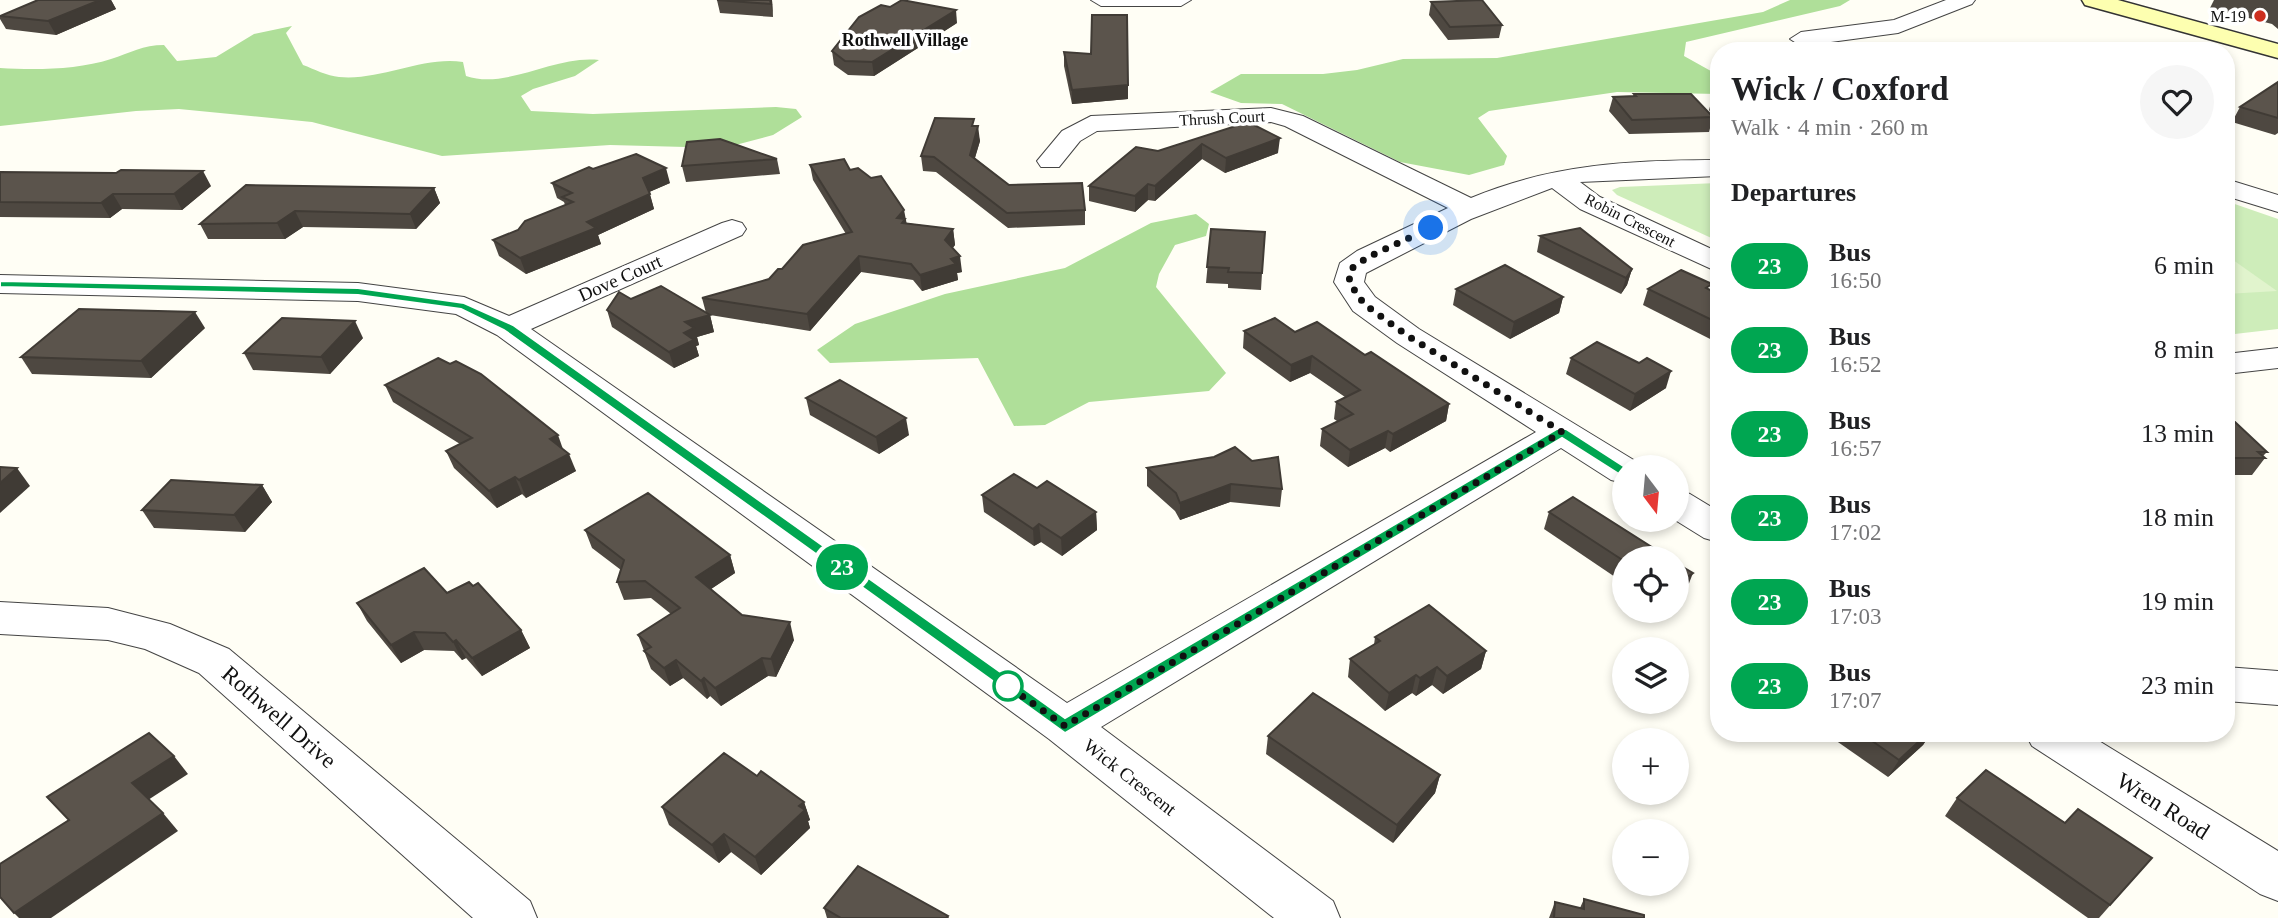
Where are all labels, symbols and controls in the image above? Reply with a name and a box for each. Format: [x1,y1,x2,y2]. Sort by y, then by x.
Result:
place label: M-19 [2210,8,2246,25]
marker: M-19 [2252,8,2268,24]
district label: Rothwell Village [842,30,968,50]
button: heart [2140,65,2214,139]
text: Wick / Coxford [1731,71,1949,107]
street label: Thrush Court [1179,107,1266,129]
text: Walk · 4 min · 260 m [1731,115,1928,140]
text: Departures [1731,178,1856,207]
street label: Robin Crescent [1582,190,1678,250]
your location [1413,210,1448,245]
text: Bus [1829,238,1871,267]
street label: Dove Court [575,250,666,306]
text: 6 min [2154,251,2214,280]
text: 23 [1758,253,1782,279]
text: 16:50 [1829,268,1881,293]
text: Bus [1829,322,1871,351]
text: 8 min [2154,335,2214,364]
text: 23 [1758,337,1782,363]
text: 16:52 [1829,352,1881,377]
text: Bus [1829,406,1871,435]
text: 13 min [2141,419,2214,448]
text: 23 [1758,421,1782,447]
text: 16:57 [1829,436,1881,461]
north arrow [1612,455,1689,532]
map controls [1612,455,1689,896]
text: Bus [1829,490,1871,519]
text: 18 min [2141,503,2214,532]
text: 23 [1758,505,1782,531]
text: 17:02 [1829,520,1881,545]
line badge: 23 [810,544,874,590]
button: locate [1612,546,1689,623]
text: 23 [830,554,854,580]
text: Bus [1829,574,1871,603]
text: 19 min [2141,587,2214,616]
text: 23 [1758,589,1782,615]
text: 17:03 [1829,604,1881,629]
button: layers [1612,637,1689,714]
text: Bus [1829,658,1871,687]
street label: Rothwell Drive [217,661,341,773]
unlabelled marker [993,671,1023,701]
text: 23 min [2141,671,2214,700]
text: 23 [1758,673,1782,699]
text: 17:07 [1829,688,1881,713]
button: + [1612,728,1689,805]
street label: Wick Crescent [1080,734,1181,820]
street label: Wren Road [2112,768,2214,845]
button: − [1612,819,1689,896]

